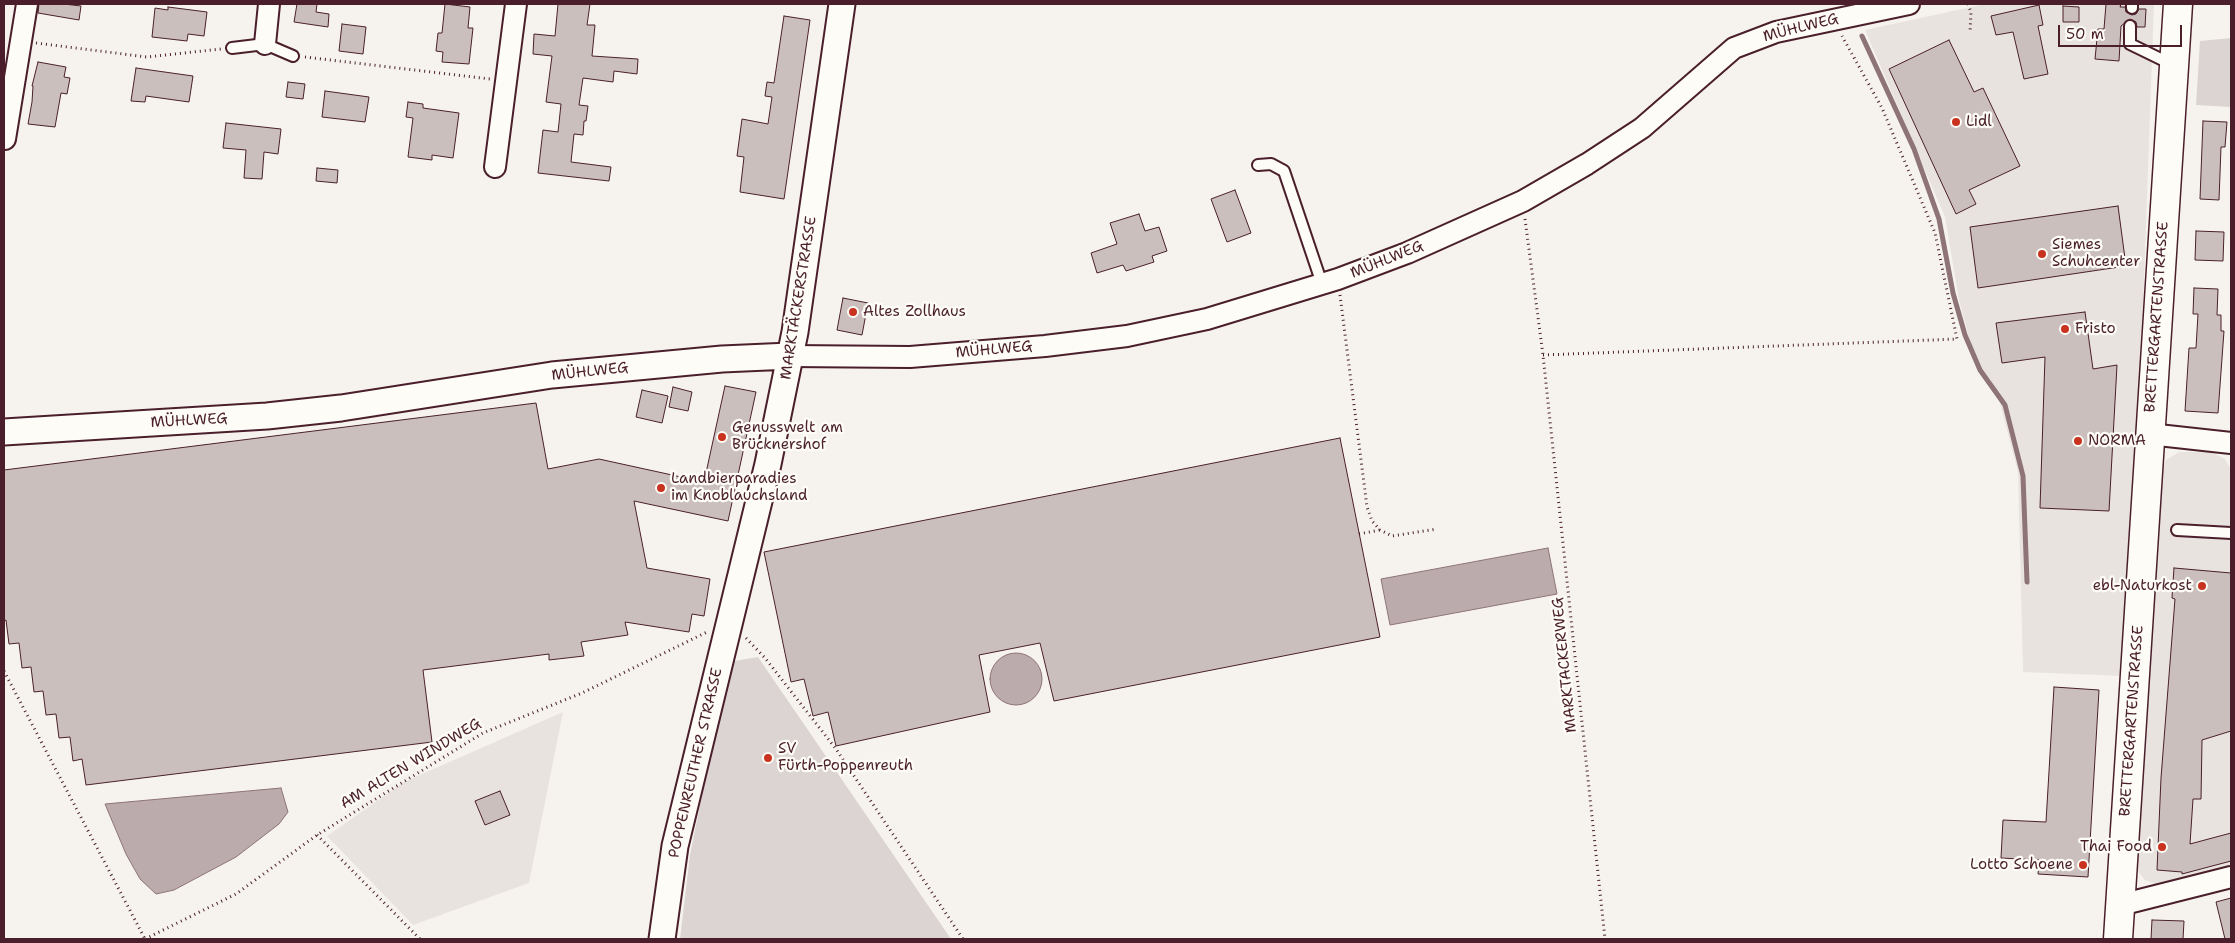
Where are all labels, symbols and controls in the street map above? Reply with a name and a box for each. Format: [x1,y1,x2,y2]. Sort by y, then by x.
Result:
street label: MÜHLWEG [1761,10,1841,46]
scale bar [2060,15,2184,47]
text: 50 m [2066,24,2104,44]
place label: Lidl [1966,113,1992,131]
marker: Lidl [1950,116,1962,128]
street label: MARKTÄCKERSTRASSE [777,215,821,381]
street label: BRETTERGARTENSTRASSE [2141,221,2173,413]
place label: Siemes Schuhcenter [2052,236,2140,271]
street label: MÜHLWEG [1348,237,1426,283]
marker: Siemes Schuhcenter [2036,248,2048,260]
place label: Altes Zollhaus [863,303,966,321]
marker: Altes Zollhaus [847,306,859,318]
place label: Fristo [2075,320,2116,338]
marker: Fristo [2059,323,2071,335]
street label: MÜHLWEG [955,338,1033,362]
street label: MÜHLWEG [551,359,629,385]
street label: MÜHLWEG [150,410,228,432]
place label: Genusswelt am Brücknershof [732,419,843,454]
marker: Genusswelt am Brücknershof [716,431,728,443]
place label: NORMA [2088,432,2146,450]
marker: NORMA [2072,435,2084,447]
place label: Landbierparadies im Knoblauchsland [671,470,808,505]
marker: Landbierparadies im Knoblauchsland [655,482,667,494]
place label: ebl-Naturkost [2093,577,2192,595]
marker: ebl-Naturkost [2196,580,2208,592]
street label: MARKTACKERWEG [1549,596,1581,734]
street label: BRETTERGARTENSTRASSE [2116,625,2148,817]
street label: POPPENREUTHER STRASSE [665,666,727,860]
street label: AM ALTEN WINDWEG [337,715,485,813]
place label: SV Fürth-Poppenreuth [778,740,913,775]
marker: SV Fürth-Poppenreuth [762,752,774,764]
place label: Thai Food [2080,838,2152,856]
marker: Thai Food [2156,841,2168,853]
place label: Lotto Schoene [1970,856,2073,874]
marker: Lotto Schoene [2077,859,2089,871]

